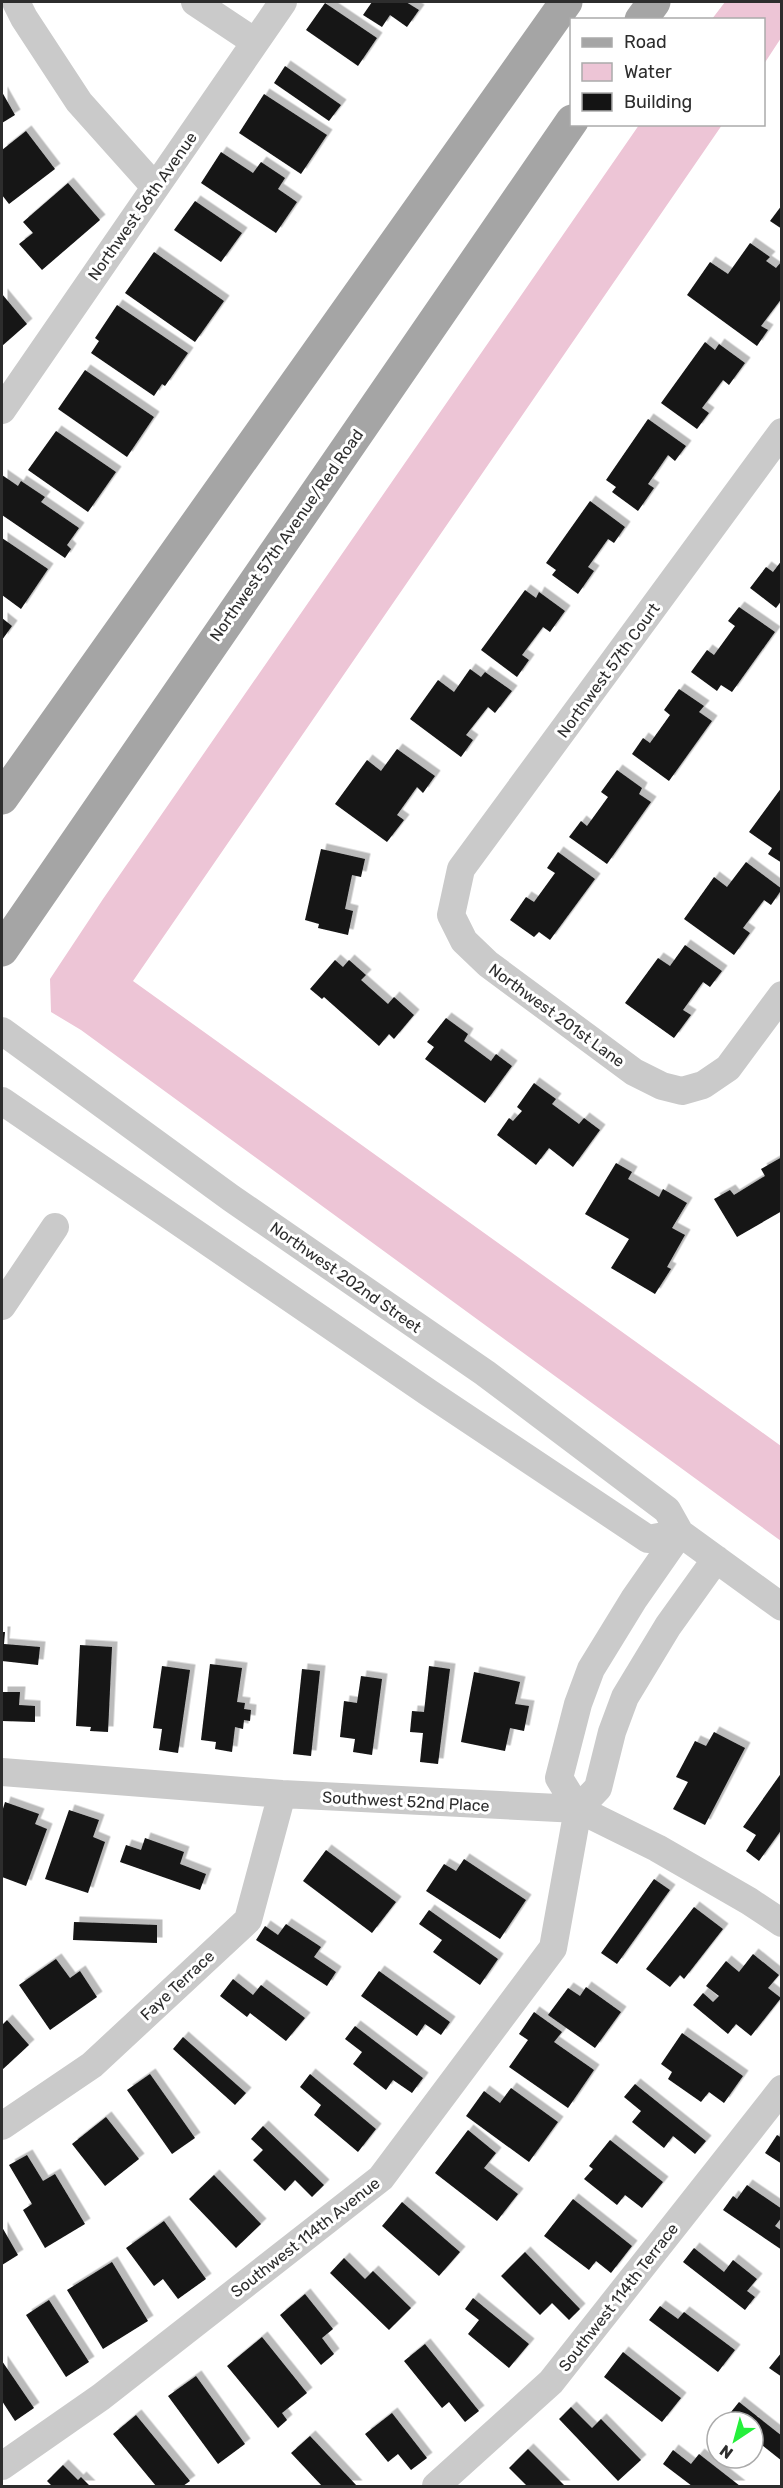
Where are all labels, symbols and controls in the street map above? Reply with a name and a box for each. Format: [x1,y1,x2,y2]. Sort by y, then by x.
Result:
legend [570,18,765,126]
text: Road [624,31,667,53]
text: Water [624,61,672,83]
text: Building [624,91,692,113]
street label: Northwest 56th Avenue [84,128,201,284]
street label: Northwest 57th Avenue/Red Road [206,426,367,645]
street label: Northwest 57th Court [553,599,664,741]
street label: Northwest 201st Lane [485,960,628,1071]
street label: Northwest 202nd Street [266,1218,425,1337]
street label: Southwest 52nd Place [322,1788,490,1815]
street label: Faye Terrace [137,1946,218,2024]
street label: Southwest 114th Avenue [227,2173,384,2301]
street label: Southwest 114th Terrace [555,2219,682,2375]
north arrow [705,2410,765,2470]
text: N [716,2441,737,2463]

